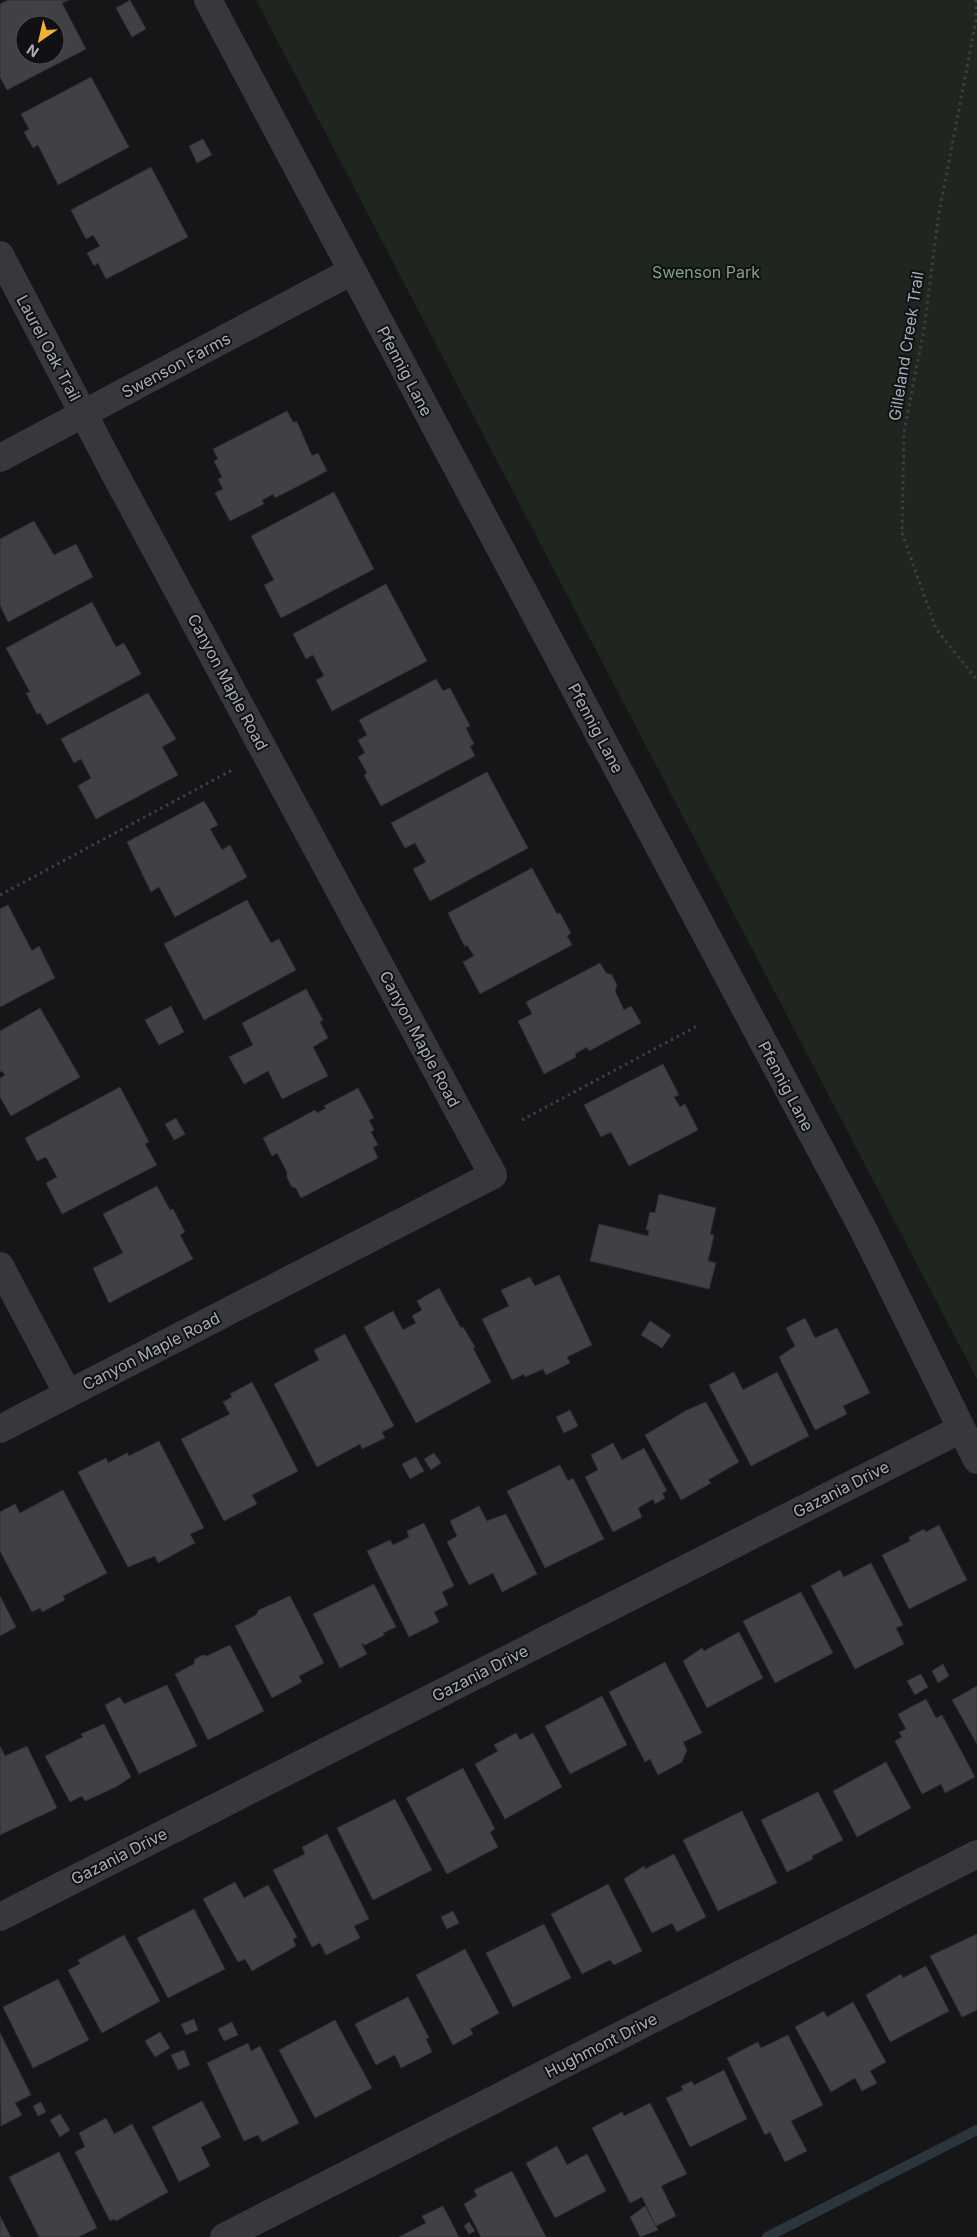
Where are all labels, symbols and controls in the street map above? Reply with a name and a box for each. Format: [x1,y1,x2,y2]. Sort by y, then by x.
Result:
north arrow [15,15,65,65]
text: N [23,41,42,61]
park label: Swenson Park [652,262,760,282]
street label: Gilleland Creek Trail [884,270,928,422]
street label: Laurel Oak Trail [13,291,85,405]
street label: Pfennig Lane [373,323,437,419]
street label: Swenson Farms [118,328,234,402]
street label: Canyon Maple Road [184,610,272,754]
street label: Pfennig Lane [564,680,628,776]
street label: Canyon Maple Road [376,967,464,1111]
street label: Pfennig Lane [754,1038,818,1134]
street label: Canyon Maple Road [79,1308,223,1394]
street label: Gazania Drive [790,1456,892,1522]
street label: Gazania Drive [429,1640,531,1706]
street label: Gazania Drive [68,1823,170,1889]
street label: Hughmont Drive [542,2008,660,2082]

